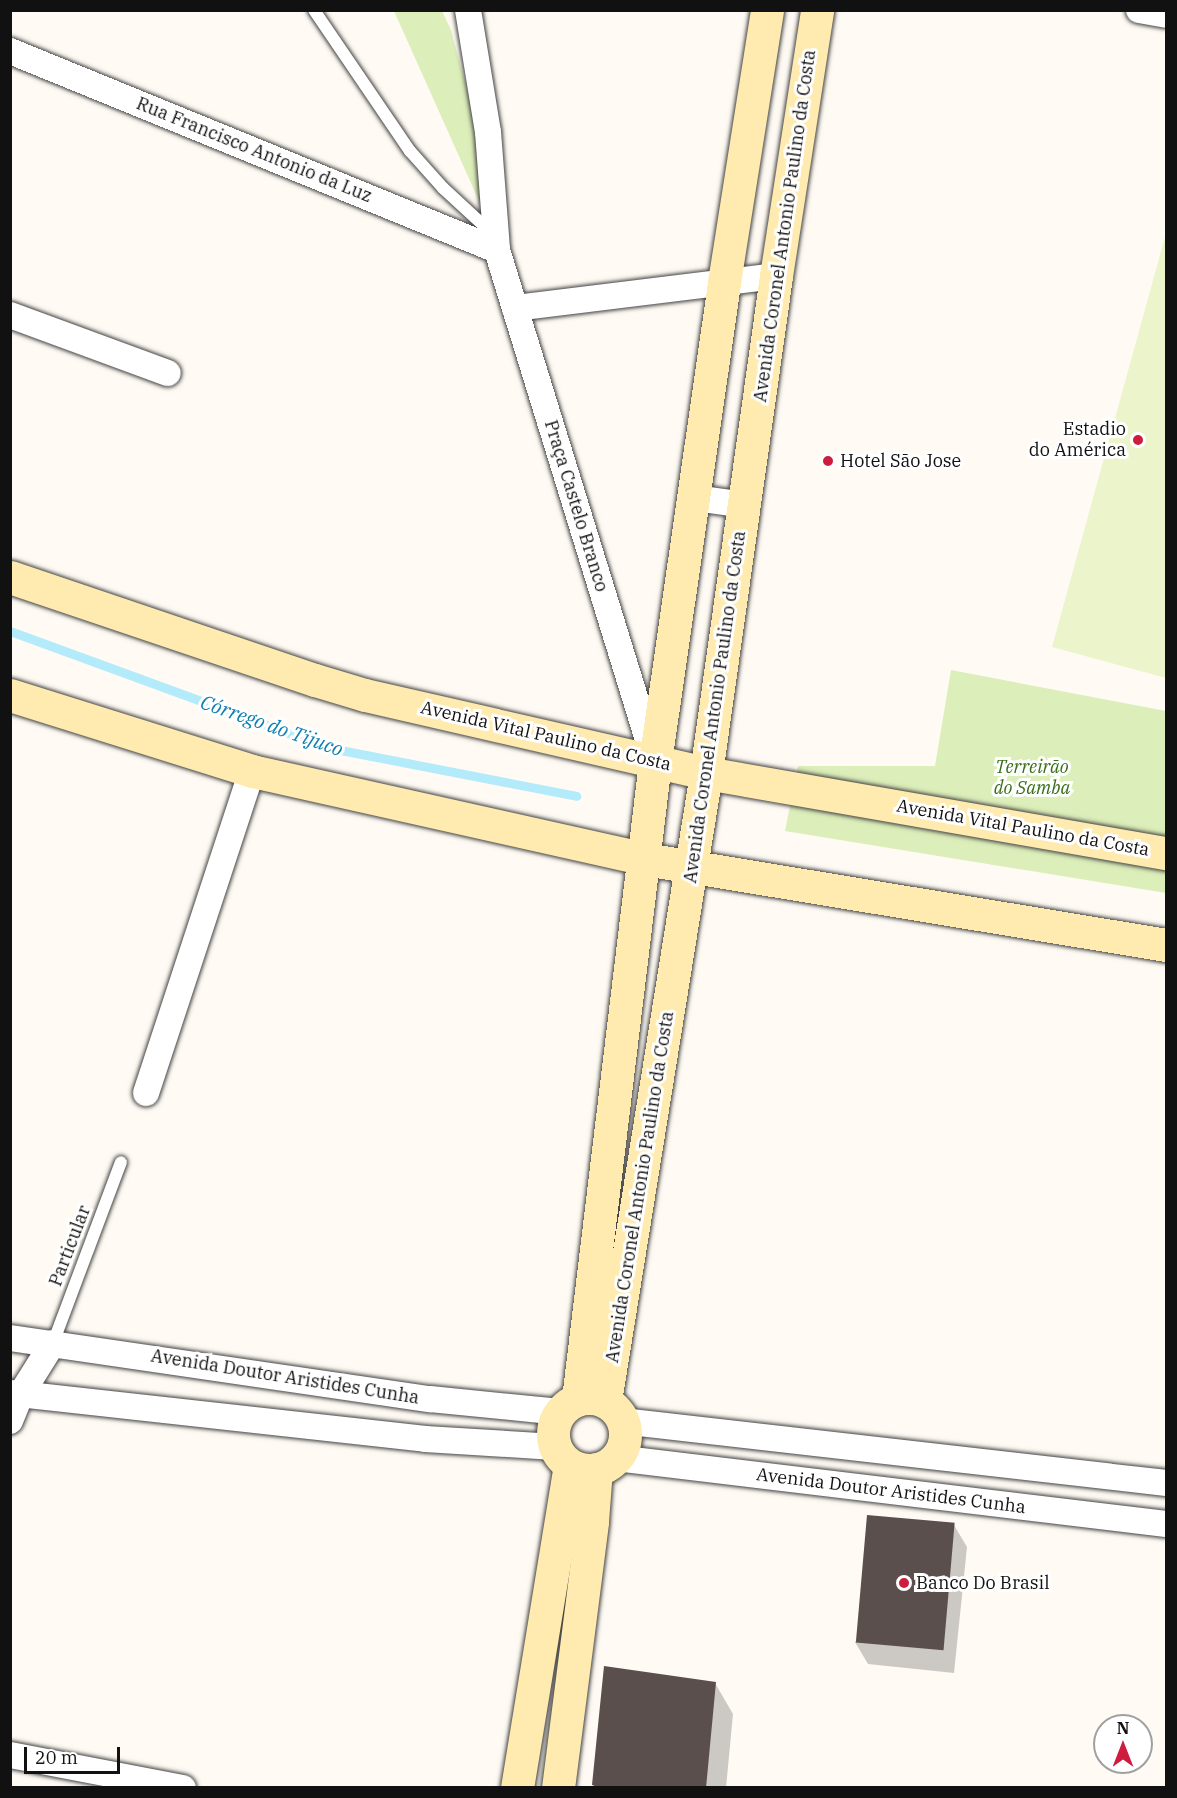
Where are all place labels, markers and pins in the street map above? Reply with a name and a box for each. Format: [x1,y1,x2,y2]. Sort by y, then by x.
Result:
place label: Estadio do América [1029,419,1126,462]
marker: Estadio do América [1131,433,1145,447]
place label: Hotel São Jose [840,450,961,472]
marker: Hotel São Jose [821,454,835,468]
place label: Banco Do Brasil [916,1572,1050,1594]
marker: Banco Do Brasil [897,1576,911,1590]

